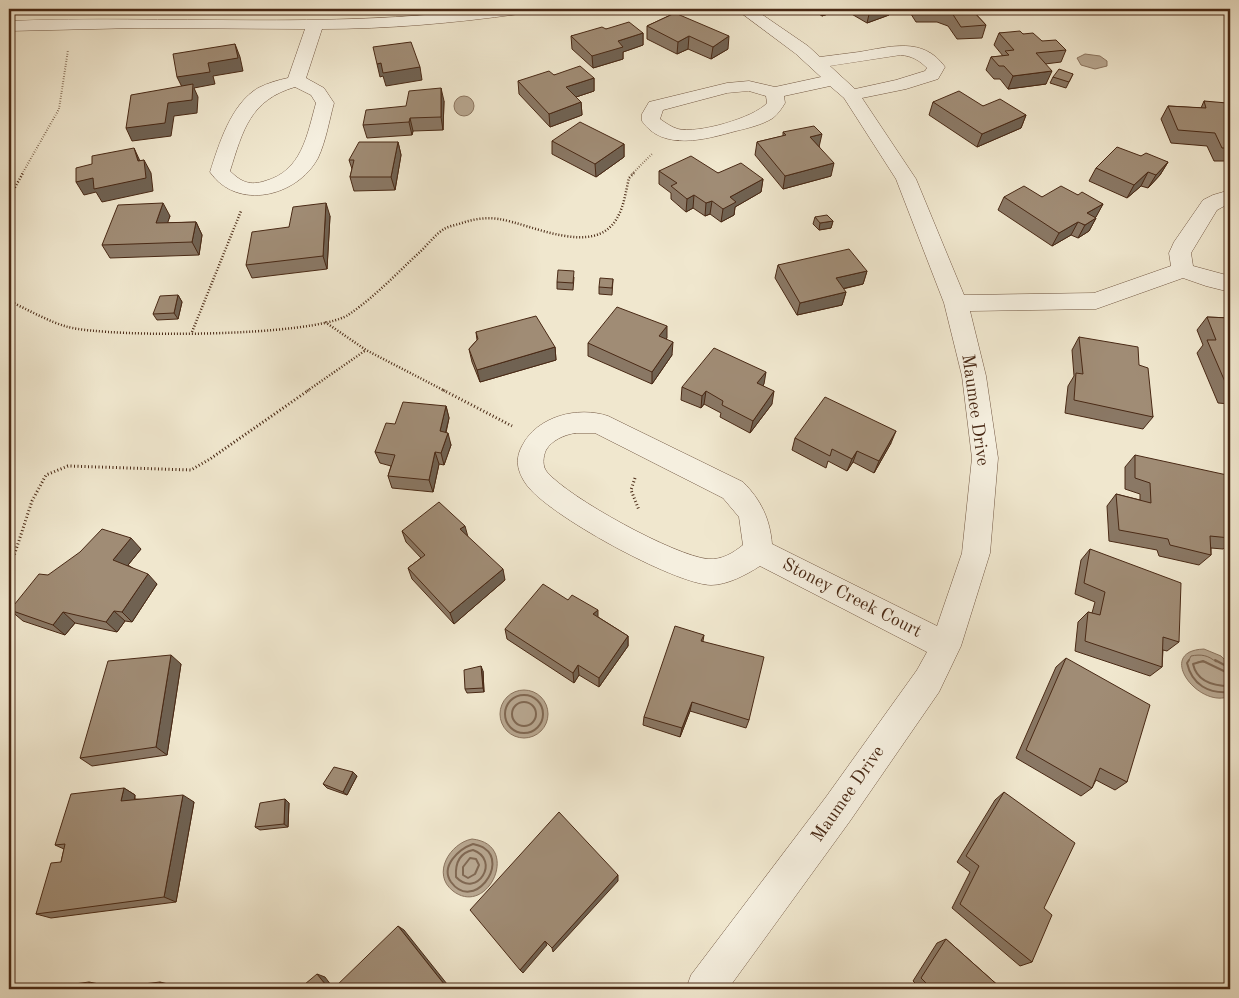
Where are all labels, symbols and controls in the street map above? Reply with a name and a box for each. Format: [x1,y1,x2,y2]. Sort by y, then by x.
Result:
street label: Maumee Drive [958,353,992,467]
street label: Stoney Creek Court [779,555,925,641]
street label: Maumee Drive [808,743,888,845]

